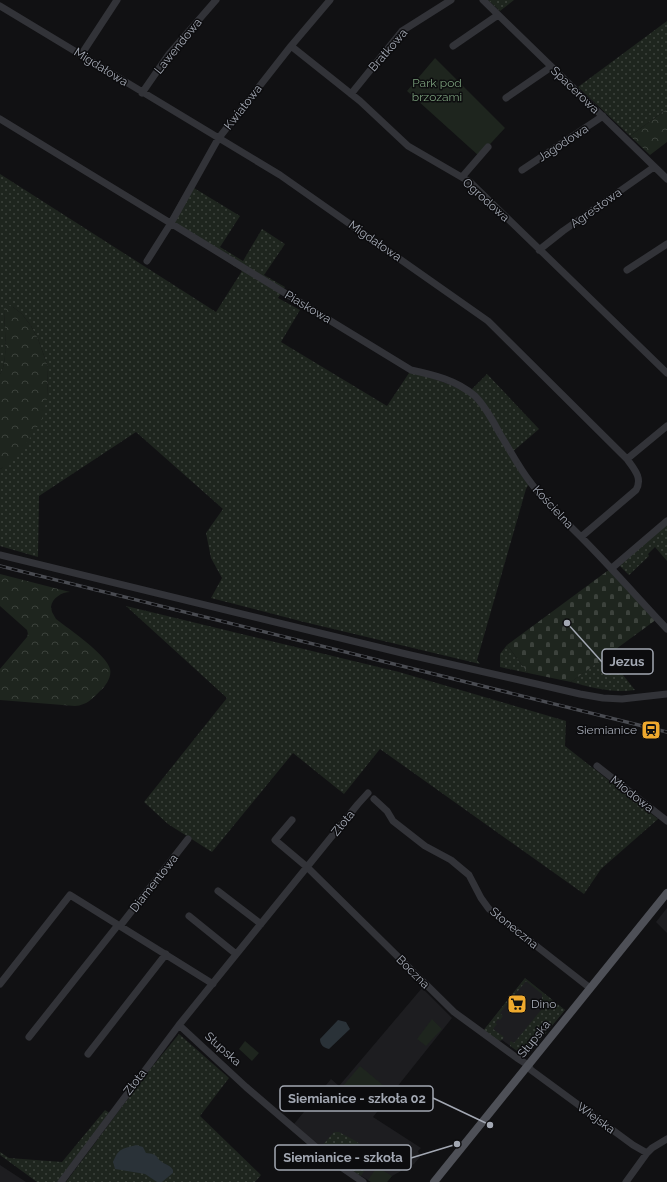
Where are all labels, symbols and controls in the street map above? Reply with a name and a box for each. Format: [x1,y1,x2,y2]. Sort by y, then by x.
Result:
street label: Lawendowa [151,15,205,77]
street label: Bratkowa [366,26,410,74]
street label: Migdałowa [71,45,131,89]
street label: Spacerowa [548,63,602,117]
park label: Park pod brzozami [412,76,462,104]
street label: Kwiatowa [221,82,265,132]
street label: Jagodowa [535,122,591,164]
street label: Ogrodowa [460,175,512,225]
street label: Agrestowa [568,185,624,231]
street label: Migdałowa [346,218,404,264]
street label: Piaskowa [282,288,334,326]
street label: Kościelna [530,483,576,531]
callout: Jezus [602,649,653,674]
text: Jezus [610,654,645,669]
station icon: Siemianice [640,719,662,741]
place label: Siemianice [577,723,637,737]
street label: Miodowa [608,773,656,815]
street label: Złota [329,807,357,839]
street label: Diamentowa [127,851,181,915]
street label: Słoneczna [487,904,541,952]
street label: Boczna [393,952,433,992]
supermarket icon: Dino [506,993,528,1015]
place label: Dino [531,997,556,1011]
street label: Słupska [515,1017,553,1061]
street label: Słupska [202,1029,244,1069]
street label: Złota [121,1066,149,1098]
callout: Siemianice - szkoła 02 [280,1086,433,1111]
text: Siemianice - szkoła 02 [288,1091,426,1106]
street label: Wiejska [574,1100,618,1136]
callout: Siemianice - szkoła [275,1145,411,1170]
text: Siemianice - szkoła [283,1150,403,1165]

